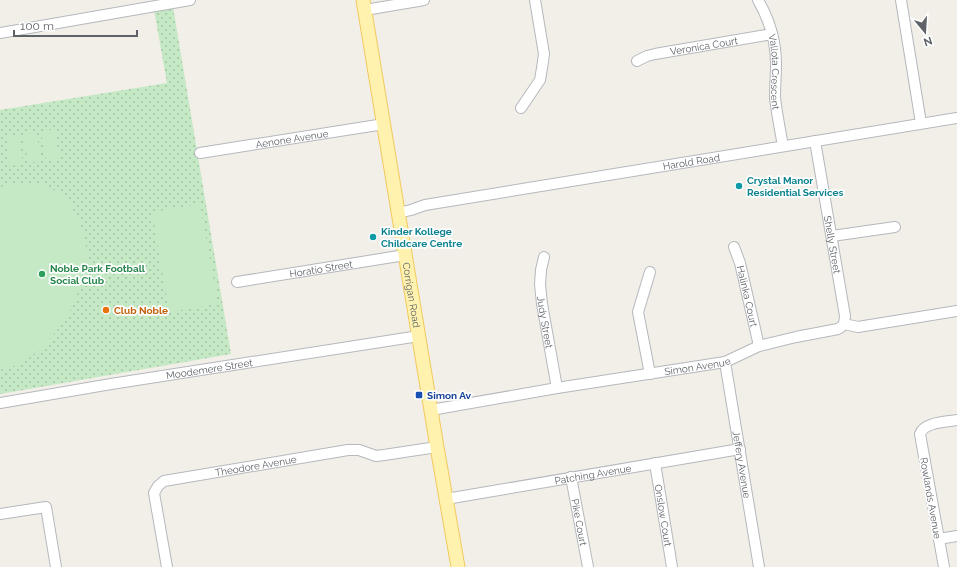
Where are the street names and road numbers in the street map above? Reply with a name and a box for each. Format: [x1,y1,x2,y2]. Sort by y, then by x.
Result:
street label: Vallota Crescent [766,33,782,111]
street label: Veronica Court [669,35,739,57]
street label: Aenone Avenue [255,128,329,150]
street label: Harold Road [662,152,721,172]
street label: Shelly Street [822,215,843,275]
street label: Horatio Street [289,258,354,280]
street label: Corrigan Road [401,262,422,329]
street label: Halinka Court [735,264,760,328]
street label: Judy Street [535,296,555,350]
street label: Simon Avenue [664,355,733,377]
street label: Moodemere Street [165,357,254,381]
street label: Jeffery Avenue [731,430,753,499]
street label: Theodore Avenue [214,454,298,478]
street label: Rowlands Avenue [918,456,943,540]
street label: Patching Avenue [554,463,632,486]
street label: Onslow Court [653,484,674,548]
street label: Pike Court [569,498,589,547]

